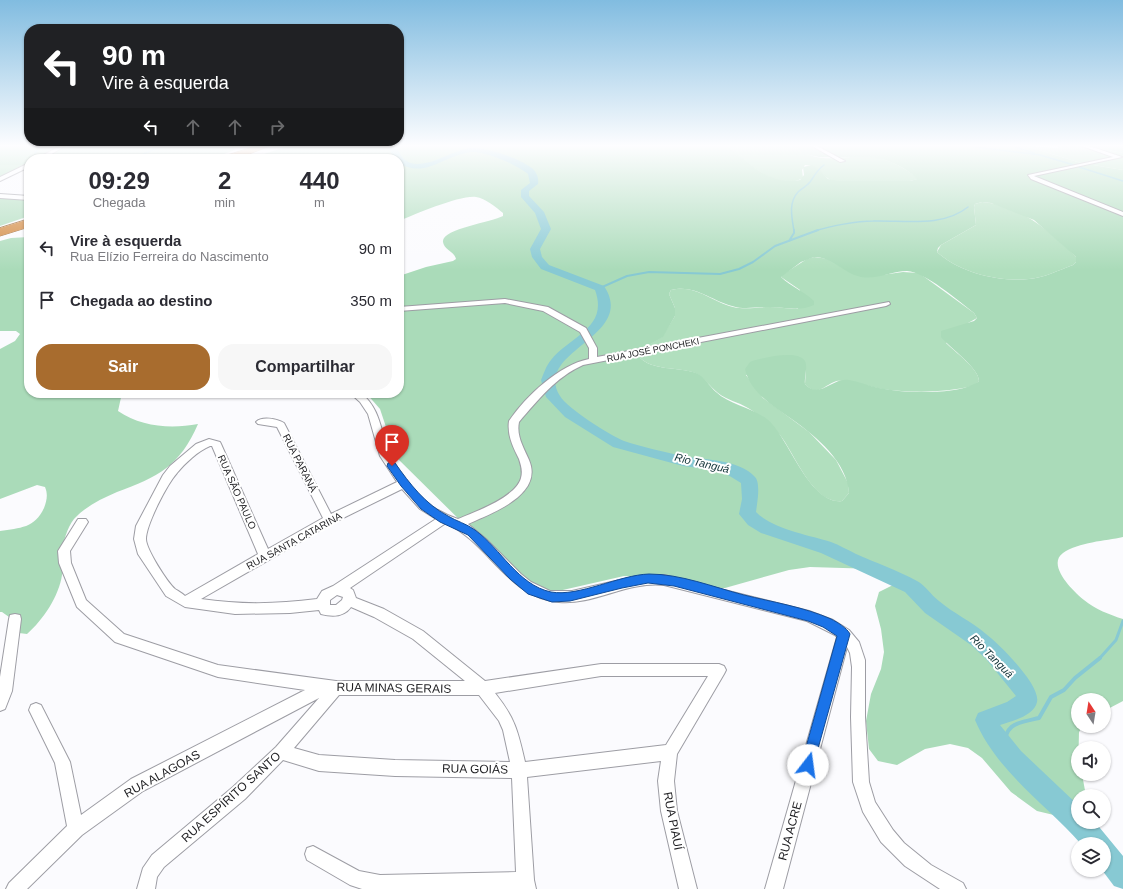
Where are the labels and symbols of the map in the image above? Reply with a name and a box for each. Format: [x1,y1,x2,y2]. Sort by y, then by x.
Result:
street label: RUA JOSÉ PONCHEKI [606,336,700,364]
pin [375,425,409,466]
street label: RUA PARANÁ [281,432,320,494]
water label: Rio Tanguá [673,451,731,475]
street label: RUA SÃO PAULO [216,453,259,531]
street label: RUA SANTA CATARINA [244,510,344,572]
water label: Rio Tanguá [968,632,1016,680]
street label: RUA MINAS GERAIS [337,680,451,696]
north arrow [1071,693,1111,733]
position arrow [787,744,829,786]
street label: RUA ALAGOAS [122,747,202,801]
street label: RUA ESPÍRITO SANTO [178,748,283,845]
street label: RUA GOIÁS [442,760,508,777]
street label: RUA PIAUÍ [660,790,687,852]
street label: RUA ACRE [775,800,805,862]

